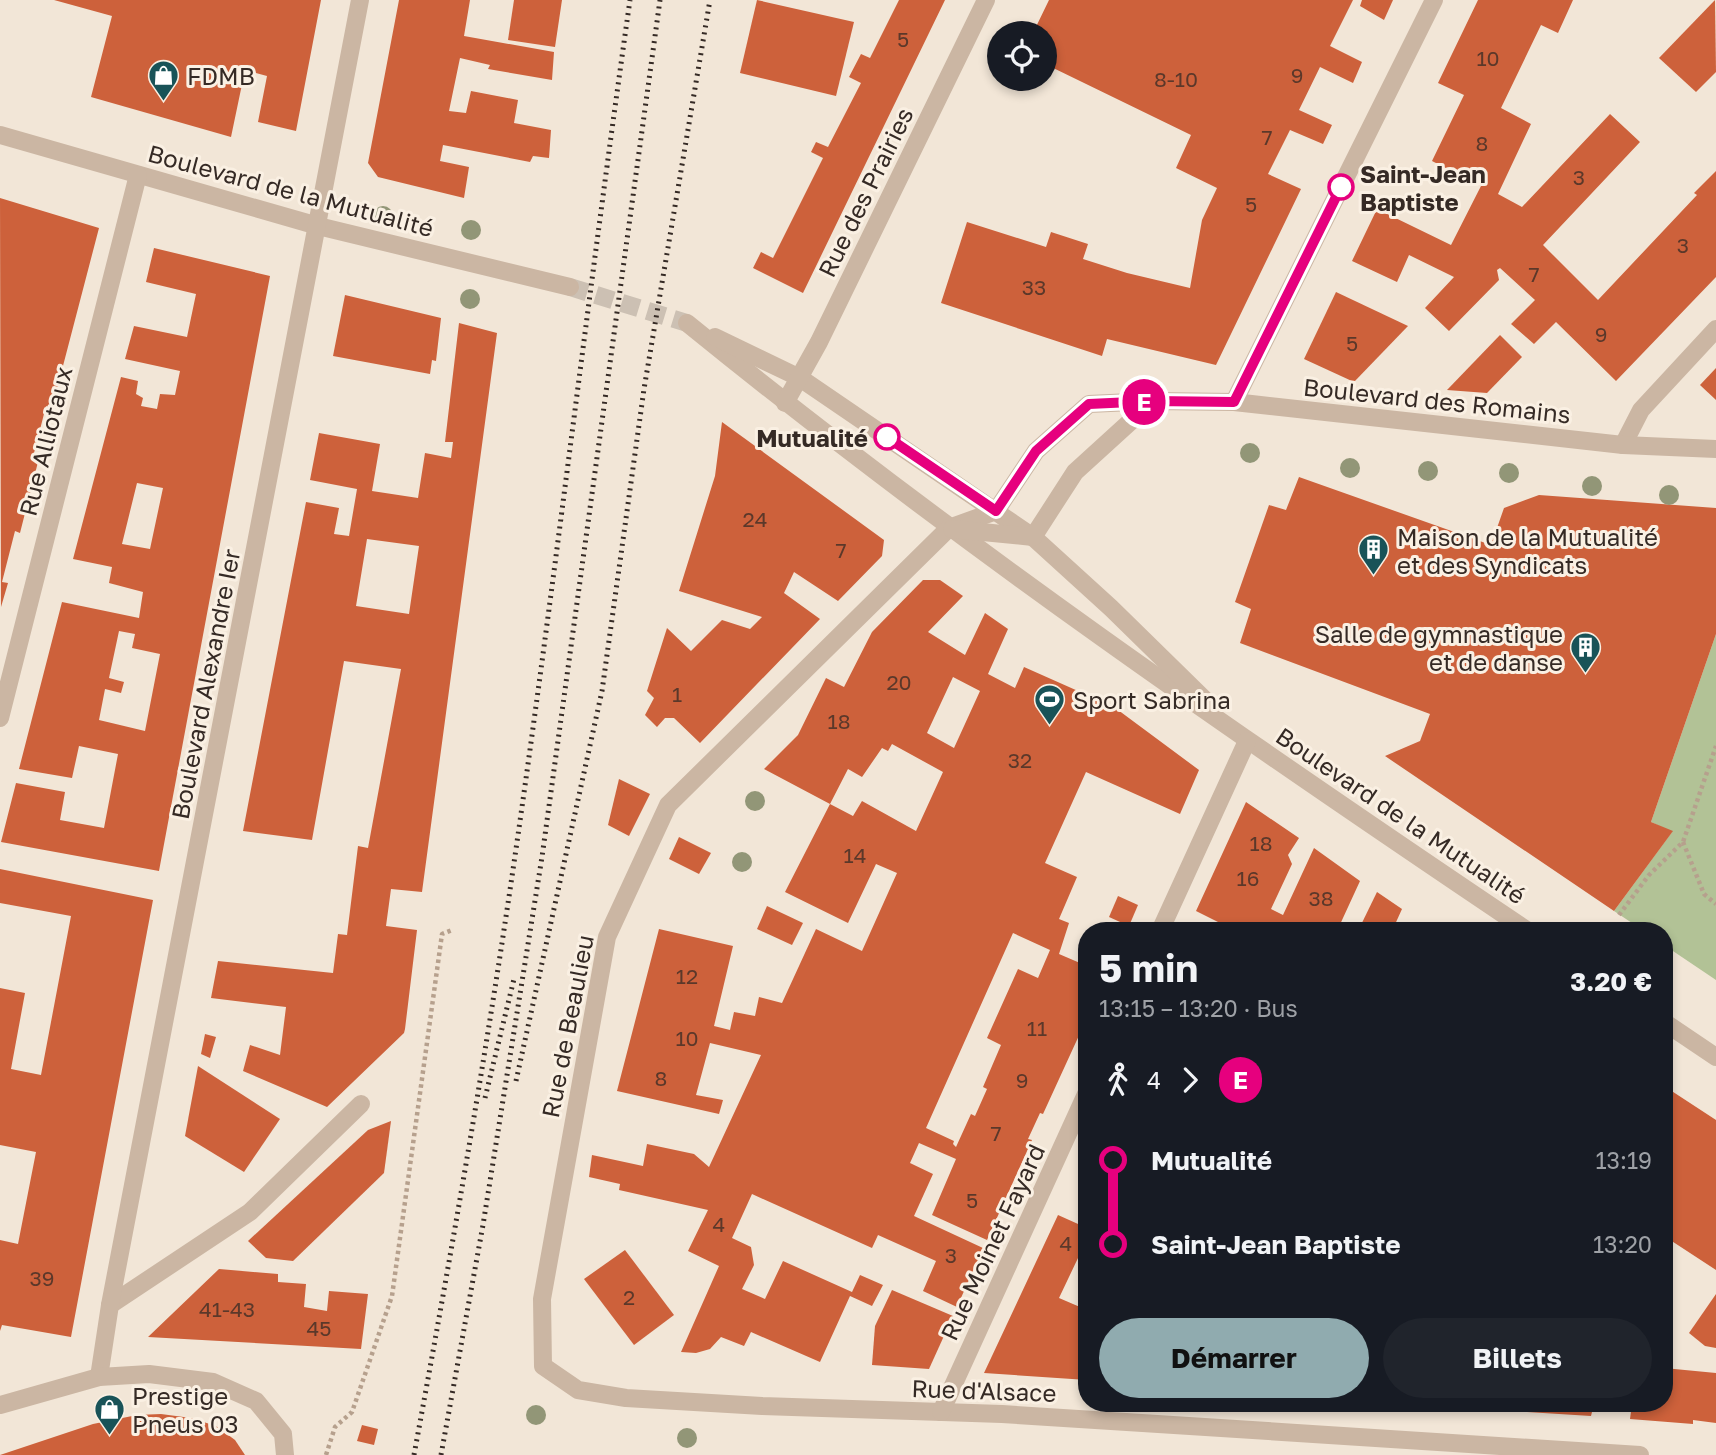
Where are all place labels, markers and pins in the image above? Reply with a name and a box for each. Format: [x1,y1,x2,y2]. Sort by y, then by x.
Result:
shop icon: FDMB [147,58,181,102]
place label: FDMB [187,61,255,90]
place label: Saint-Jean Baptiste [1360,159,1486,216]
marker: Saint-Jean Baptiste [1328,174,1354,200]
place label: Mutualité [756,423,868,452]
marker: Mutualité [874,424,900,450]
place label: Maison de la Mutualité et des Syndicats [1397,522,1658,579]
building icon: Maison de la Mutualité et des Syndicats [1357,533,1391,577]
place label: Salle de gymnastique et de danse [1315,619,1563,676]
building icon: Salle de gymnastique et de danse [1569,630,1603,674]
sports icon: Sport Sabrina [1033,682,1067,726]
place label: Sport Sabrina [1073,685,1231,714]
place label: Prestige Pneus 03 [132,1381,239,1438]
shop icon: Prestige Pneus 03 [92,1392,126,1436]

